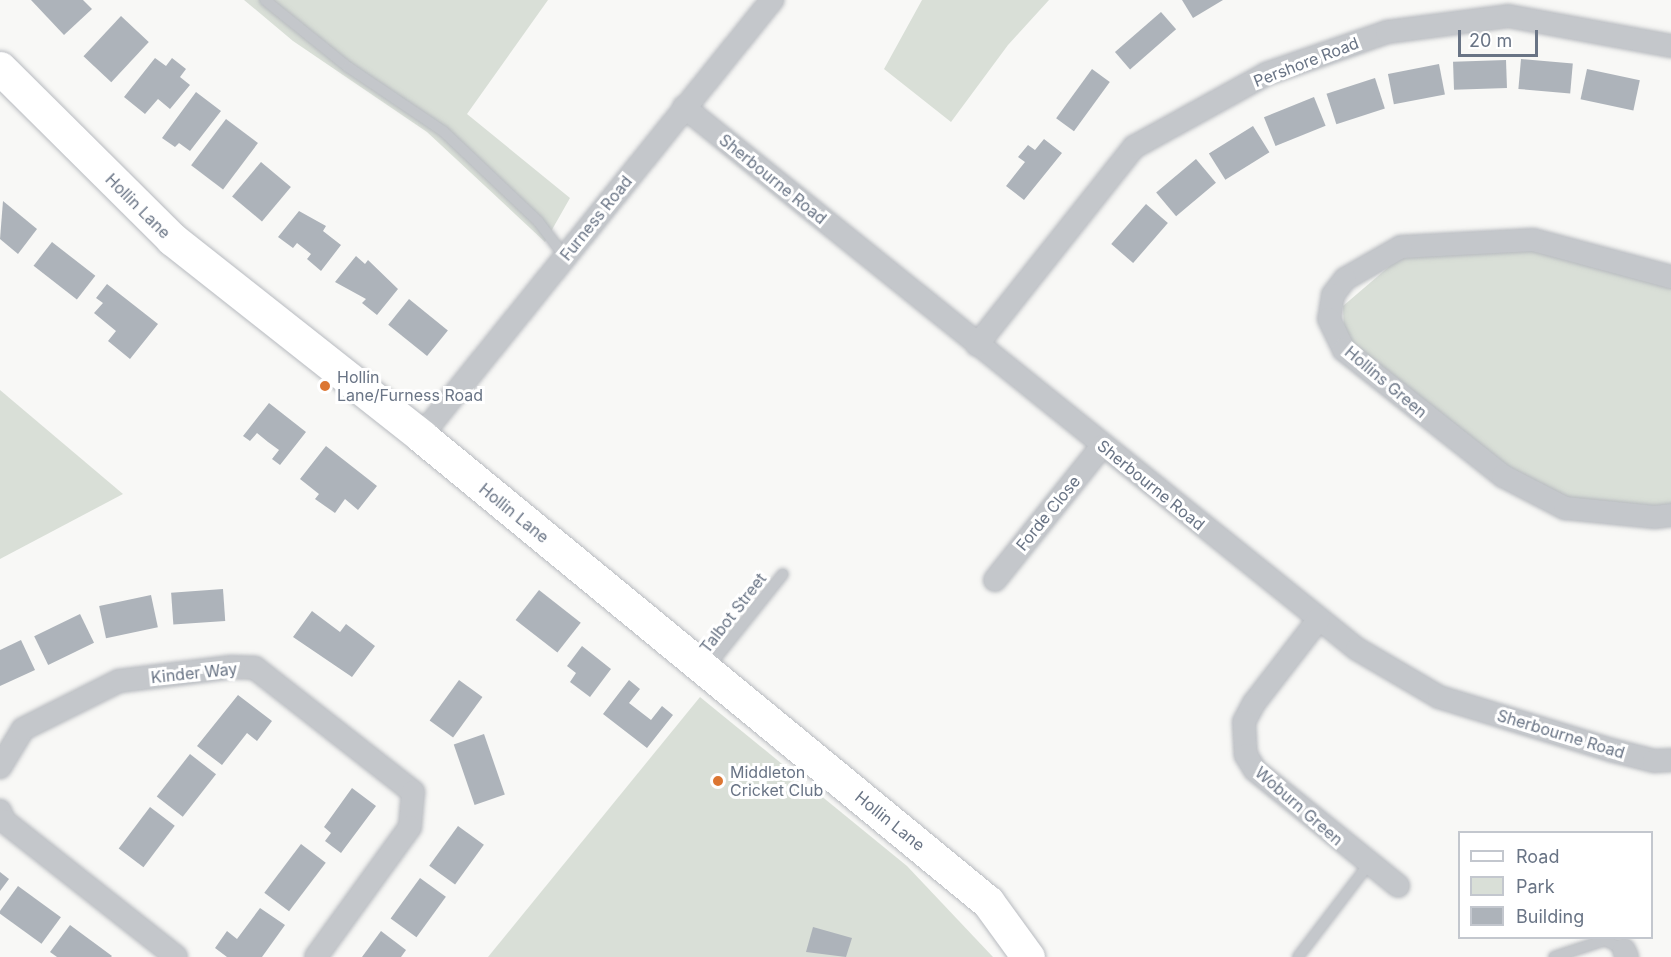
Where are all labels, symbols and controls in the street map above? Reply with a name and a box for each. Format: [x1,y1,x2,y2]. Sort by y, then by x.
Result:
scale bar [1461,18,1540,56]
text: 20 m [1469,30,1512,51]
street label: Pershore Road [1251,33,1361,91]
street label: Sherbourne Road [716,130,830,228]
street label: Hollin Lane [102,170,174,242]
street label: Furness Road [556,172,636,264]
street label: Hollins Green [1341,342,1431,422]
place label: Hollin Lane/Furness Road [337,367,483,405]
marker: Hollin Lane/Furness Road [318,379,332,393]
street label: Sherbourne Road [1094,436,1208,534]
street label: Forde Close [1012,472,1084,554]
street label: Hollin Lane [475,479,553,547]
street label: Talbot Street [696,569,770,657]
street label: Kinder Way [150,659,238,687]
street label: Sherbourne Road [1495,705,1627,763]
place label: Middleton Cricket Club [730,762,823,800]
street label: Woburn Green [1251,763,1347,849]
marker: Middleton Cricket Club [711,774,725,788]
street label: Hollin Lane [851,787,929,855]
legend [1458,831,1653,939]
text: Road [1516,846,1559,867]
text: Park [1516,876,1555,897]
text: Building [1516,906,1584,927]

